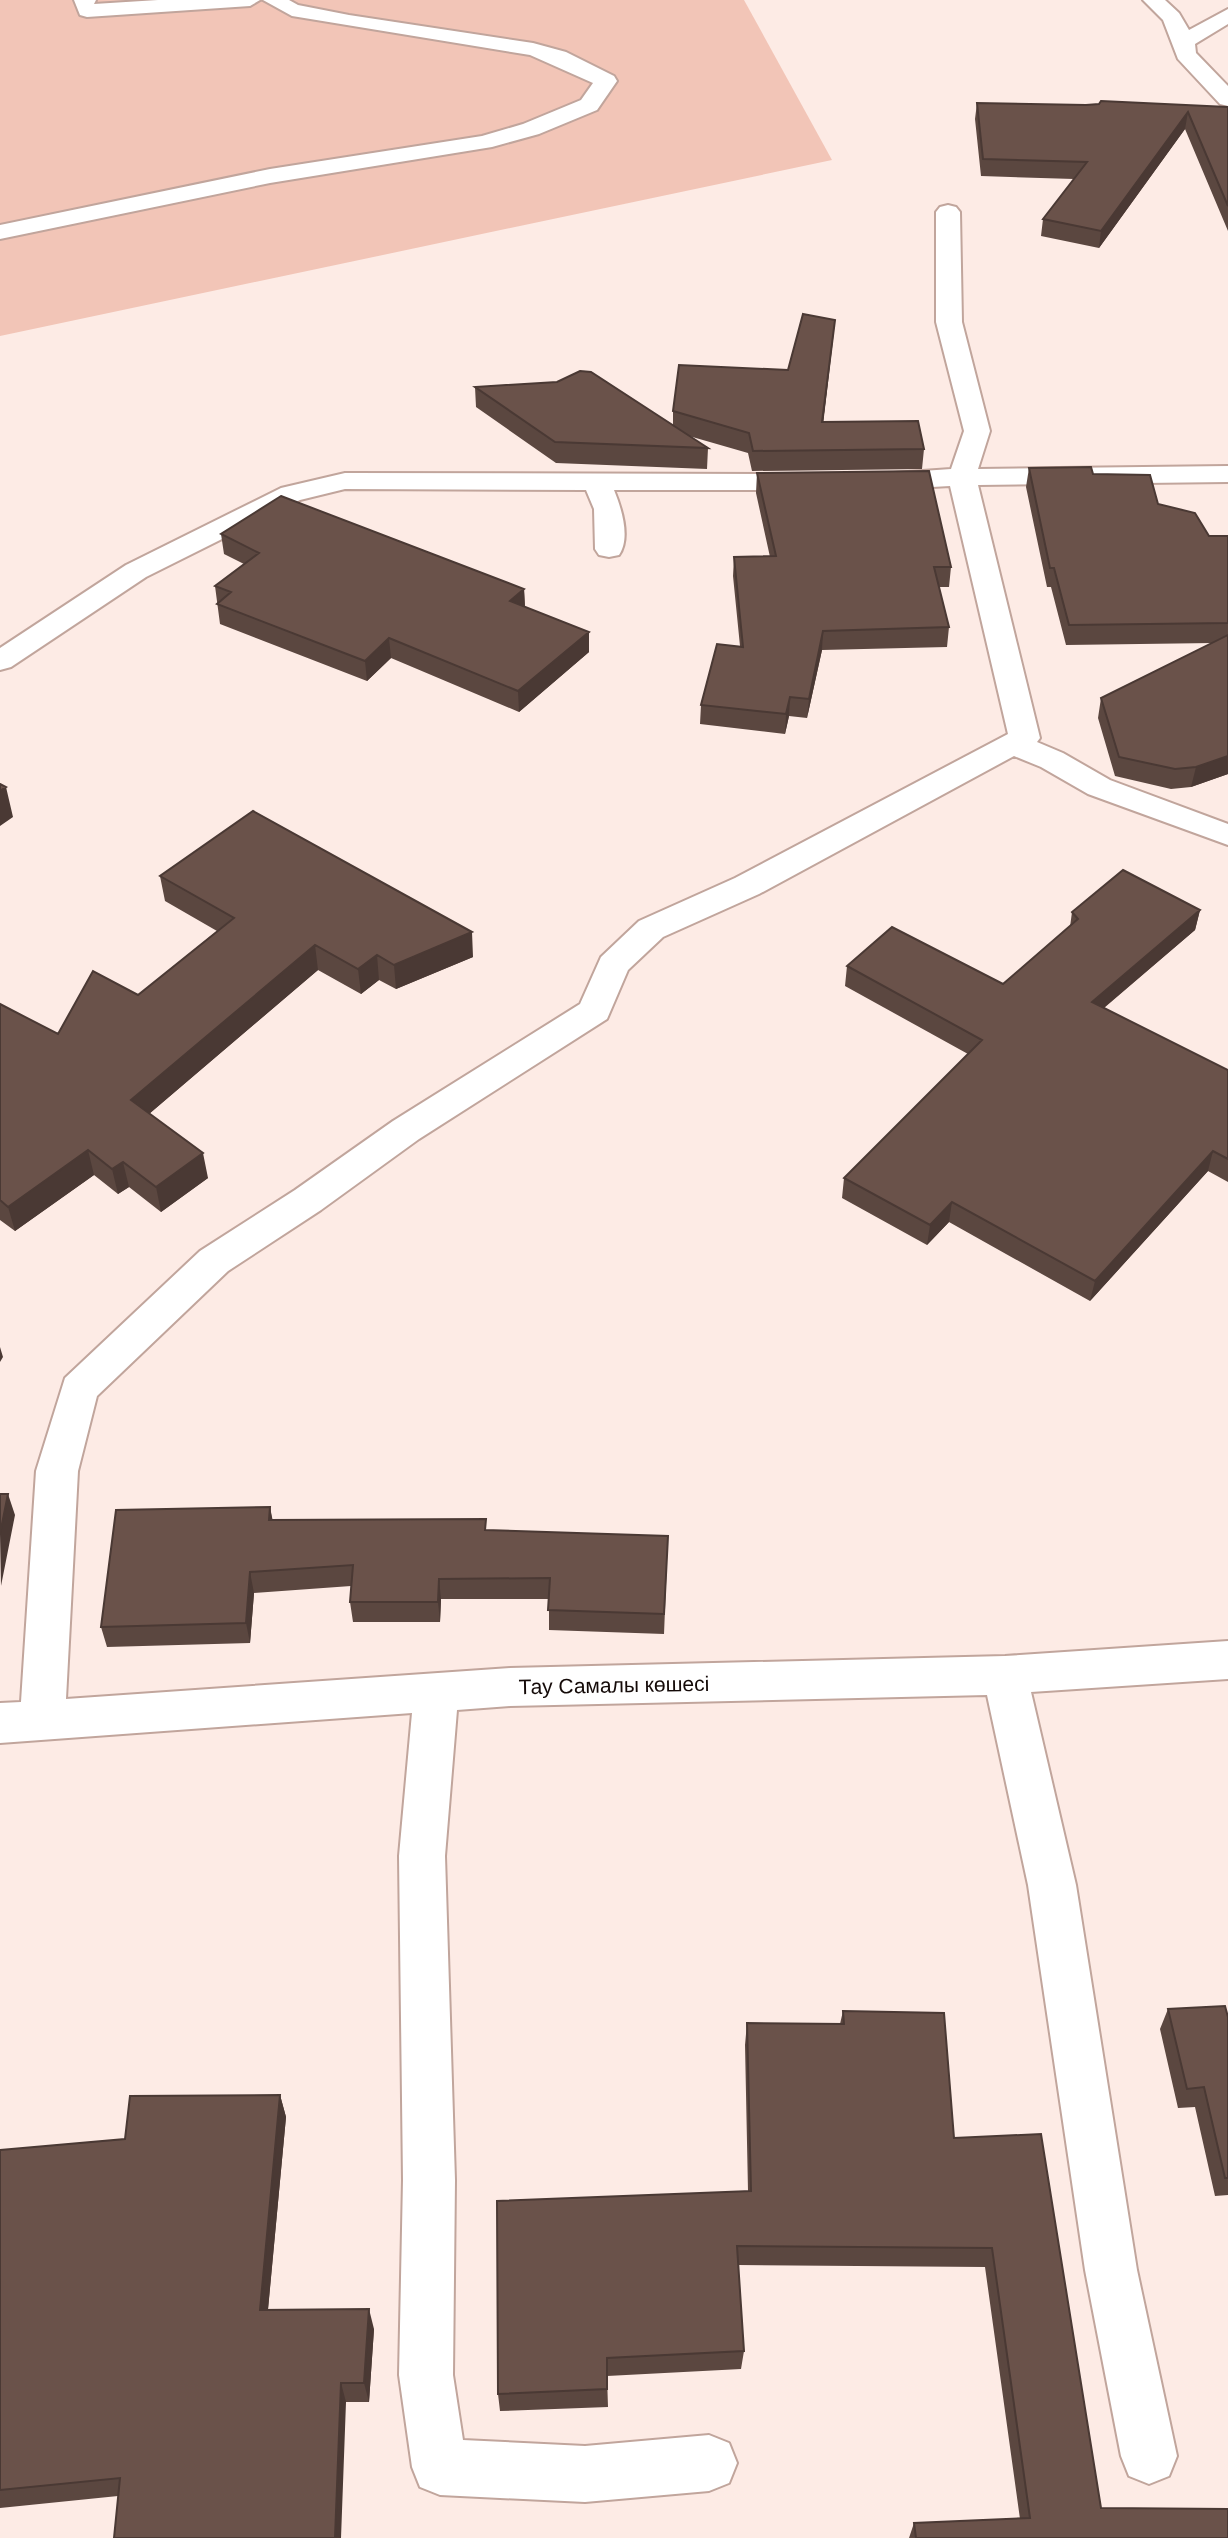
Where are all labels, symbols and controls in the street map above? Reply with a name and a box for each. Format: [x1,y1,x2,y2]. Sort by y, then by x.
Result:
street label: Тау Самалы көшесі [519,1672,709,1698]

